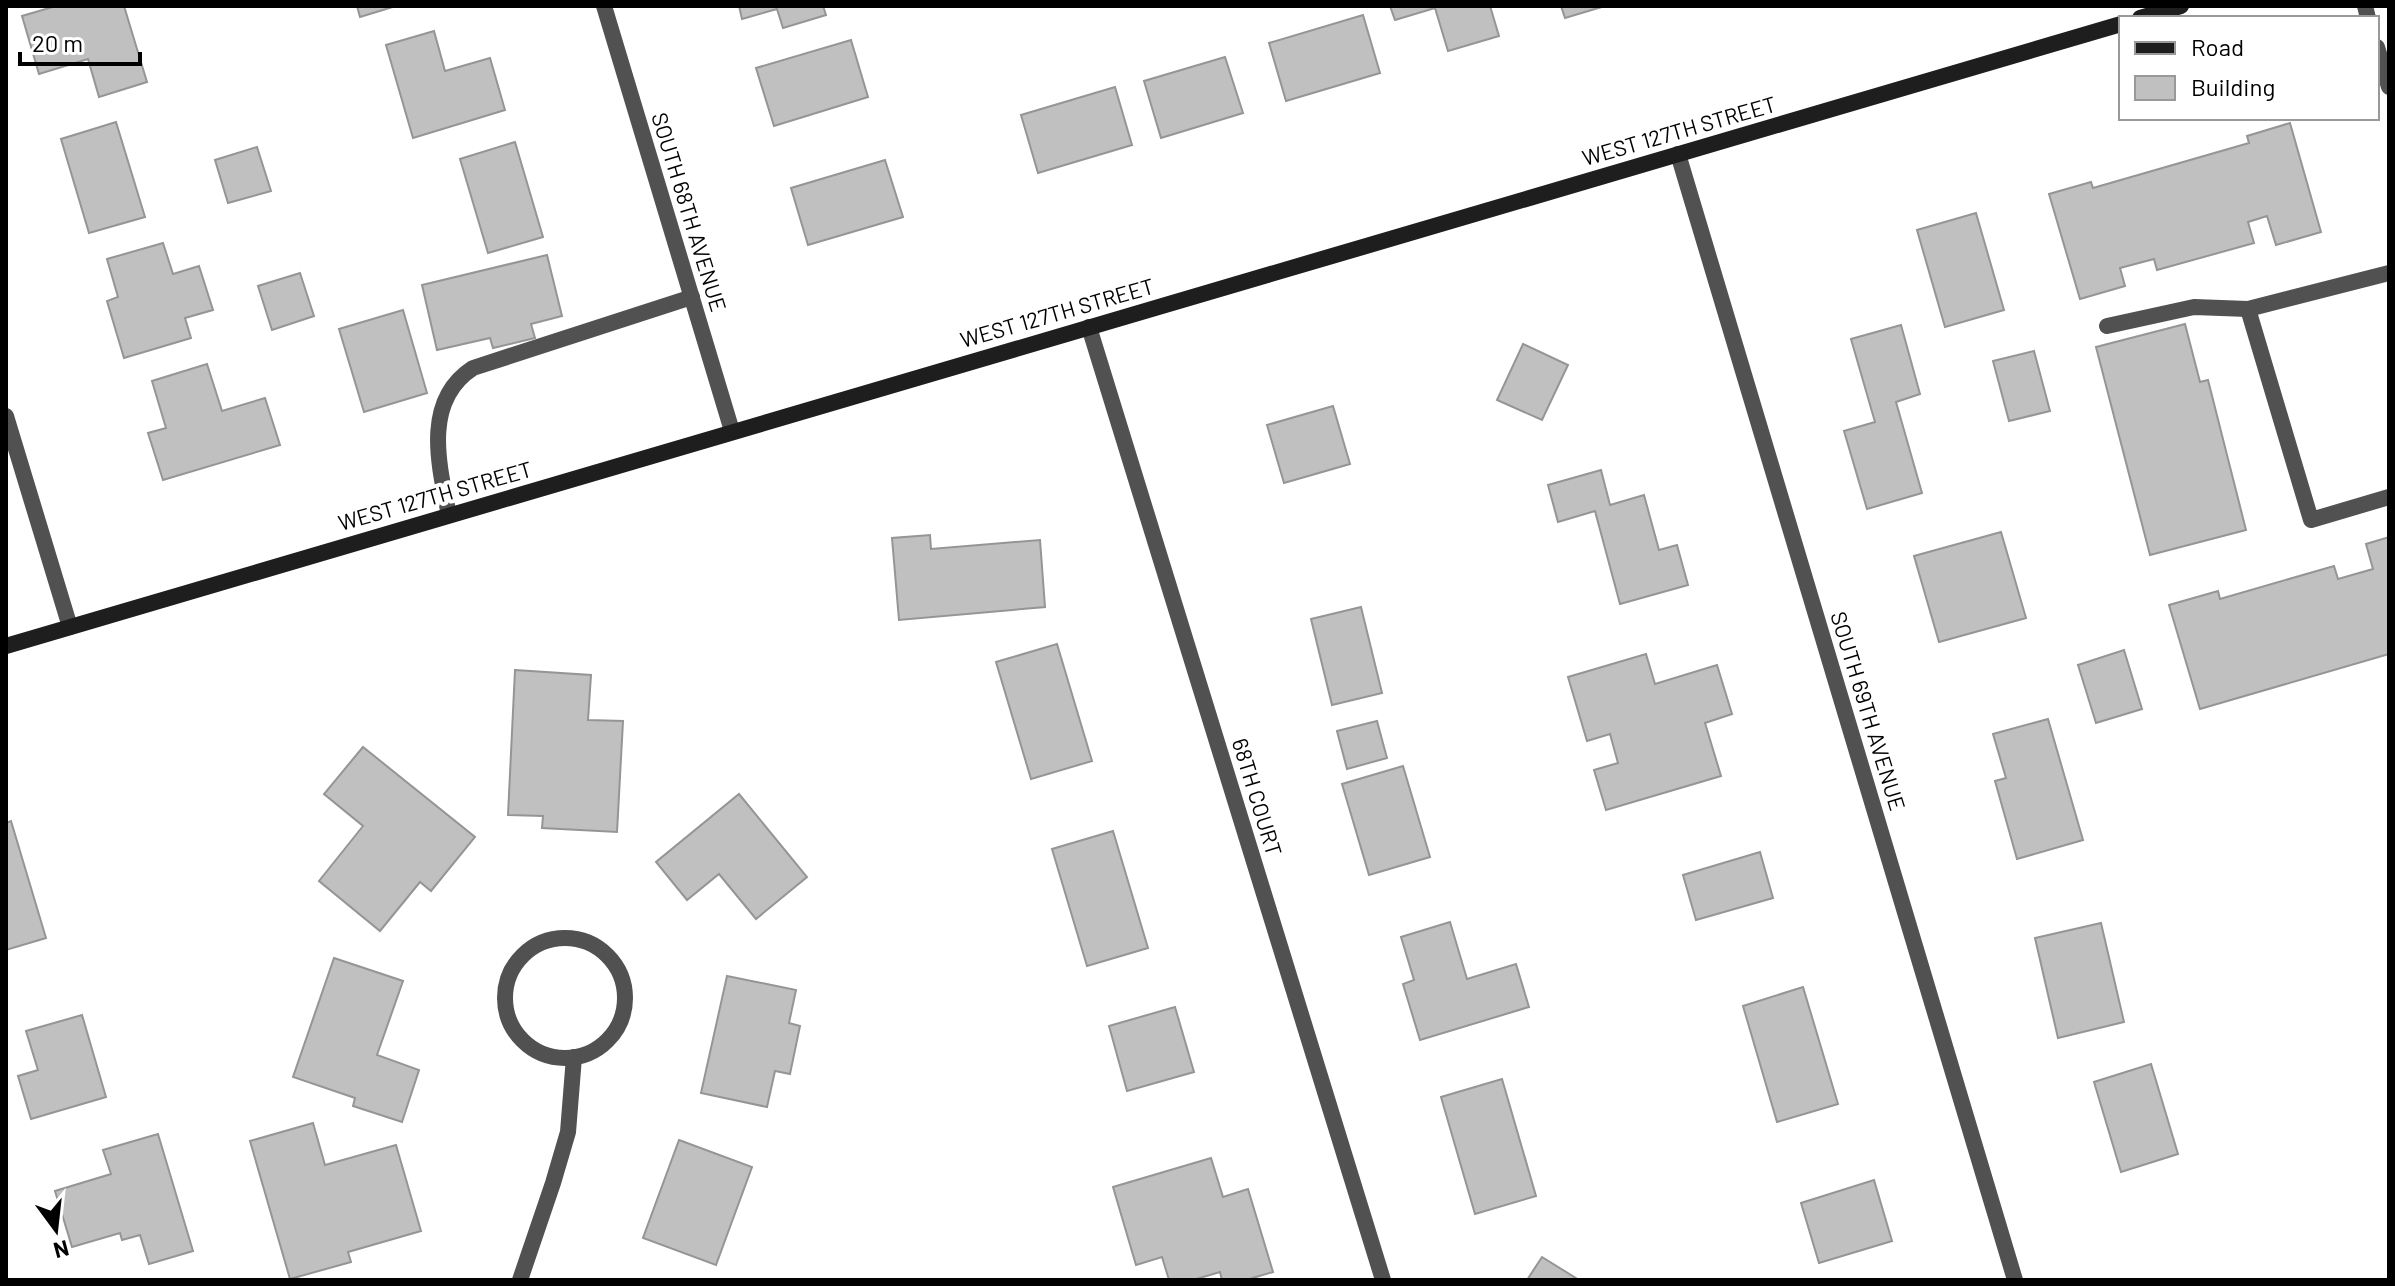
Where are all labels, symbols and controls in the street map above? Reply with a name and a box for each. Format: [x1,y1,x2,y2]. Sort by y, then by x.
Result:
scale bar [20,16,140,66]
legend [2119,16,2379,120]
text: 20 m [32,28,83,57]
text: Road [2191,32,2244,61]
text: Building [2191,72,2275,101]
street label: WEST 127TH STREET [1579,90,1779,170]
street label: SOUTH 68TH AVENUE [647,109,733,314]
street label: WEST 127TH STREET [957,272,1157,352]
street label: WEST 127TH STREET [335,455,535,535]
street label: SOUTH 69TH AVENUE [1826,608,1912,813]
street label: 68TH COURT [1228,735,1288,859]
north arrow [16,1190,96,1270]
text: N [51,1236,72,1265]

